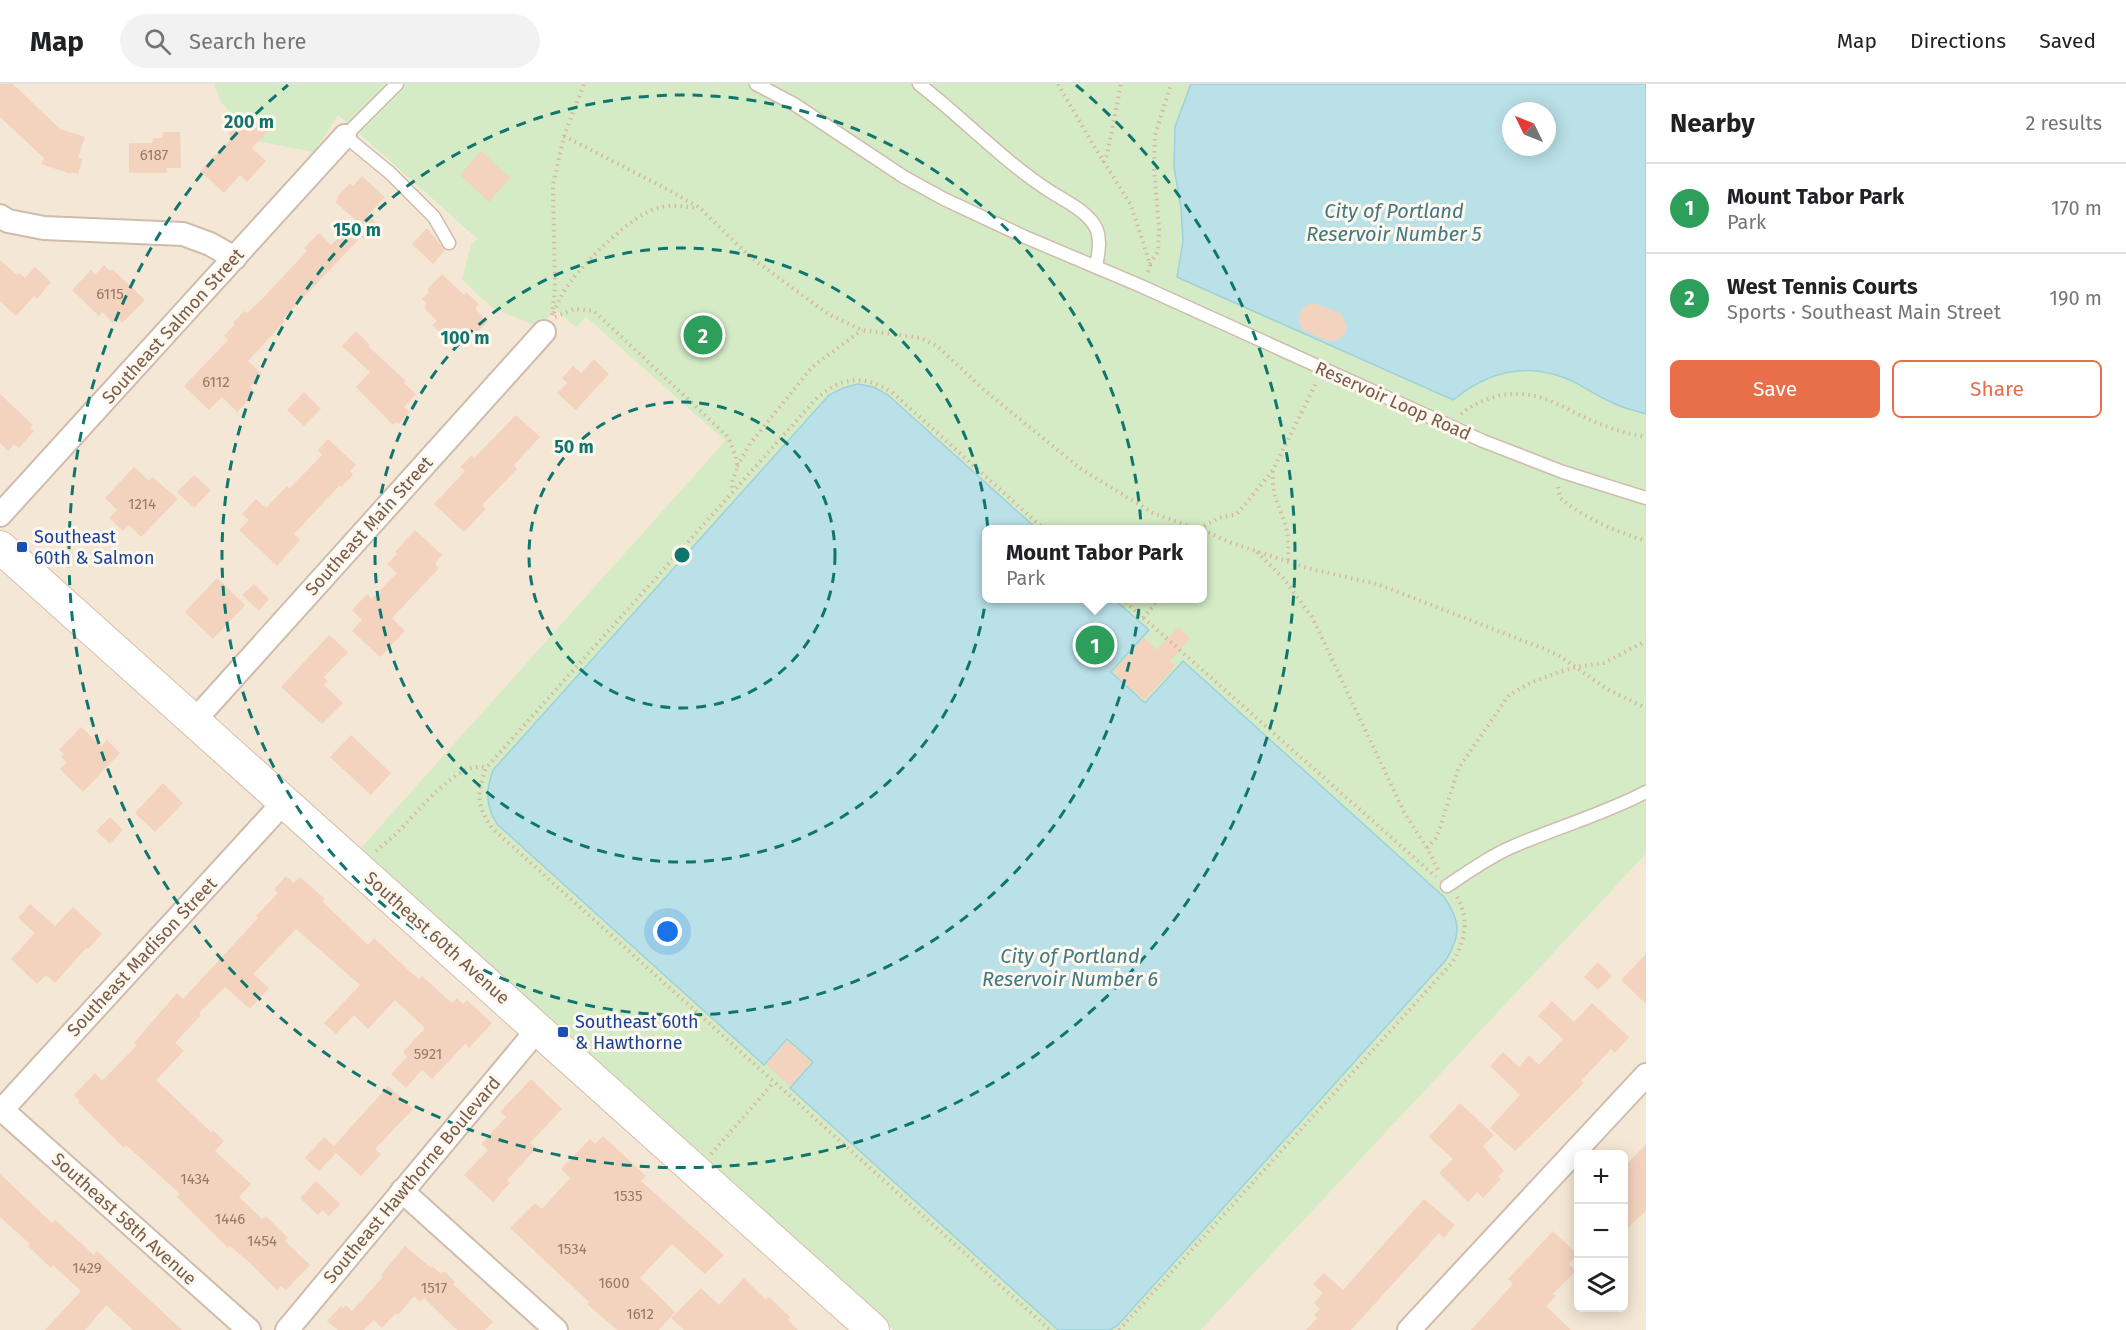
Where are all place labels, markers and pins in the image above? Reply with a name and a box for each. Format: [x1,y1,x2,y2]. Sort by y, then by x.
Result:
pin: 2 [684,312,722,358]
place label: Southeast 60th & Salmon [34,526,155,569]
marker: Southeast 60th & Salmon [15,540,29,554]
centre of rings [672,545,692,565]
pin: 1 [1076,622,1114,668]
place label: Southeast 60th & Hawthorne [575,1011,698,1054]
marker: Southeast 60th & Hawthorne [556,1025,570,1039]

